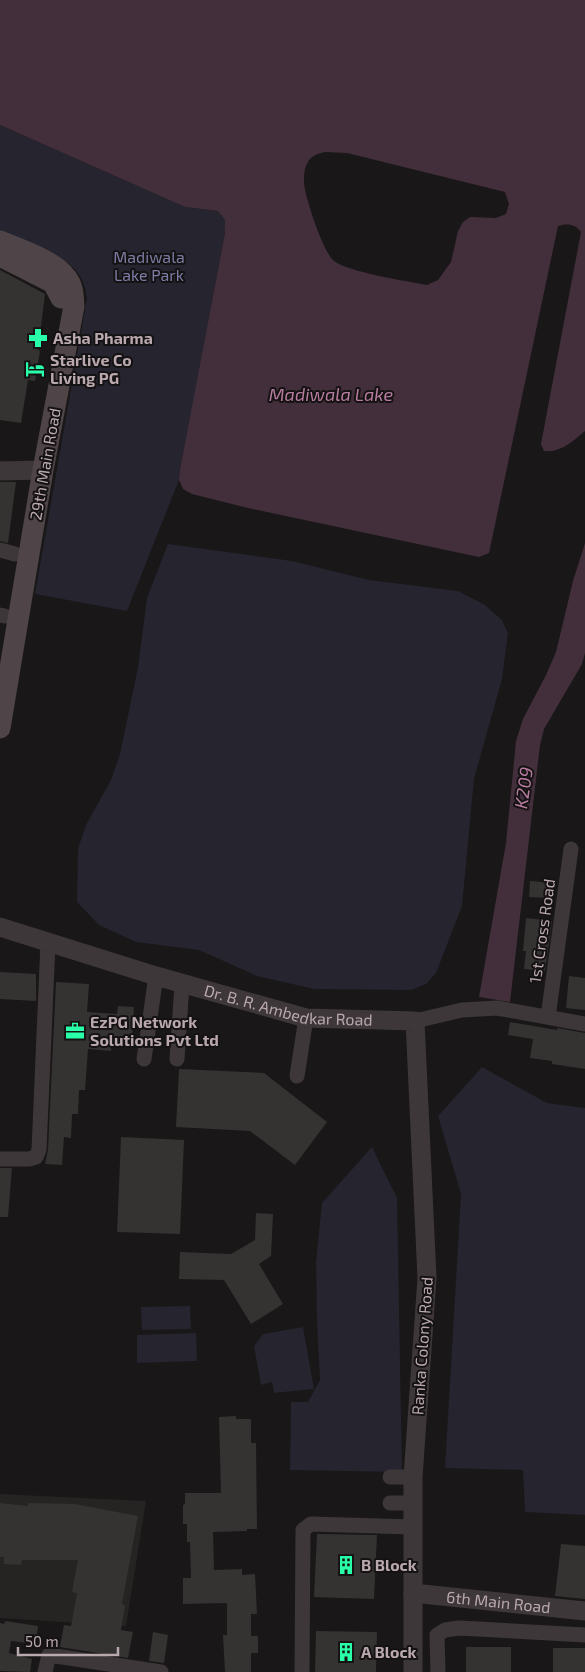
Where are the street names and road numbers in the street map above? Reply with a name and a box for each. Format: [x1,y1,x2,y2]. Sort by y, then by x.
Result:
street label: 29th Main Road [25,406,64,522]
street label: 1st Cross Road [525,877,558,984]
street label: Dr. B. R. Ambedkar Road [202,980,373,1029]
street label: Ranka Colony Road [407,1276,436,1416]
street label: 6th Main Road [446,1587,552,1616]

